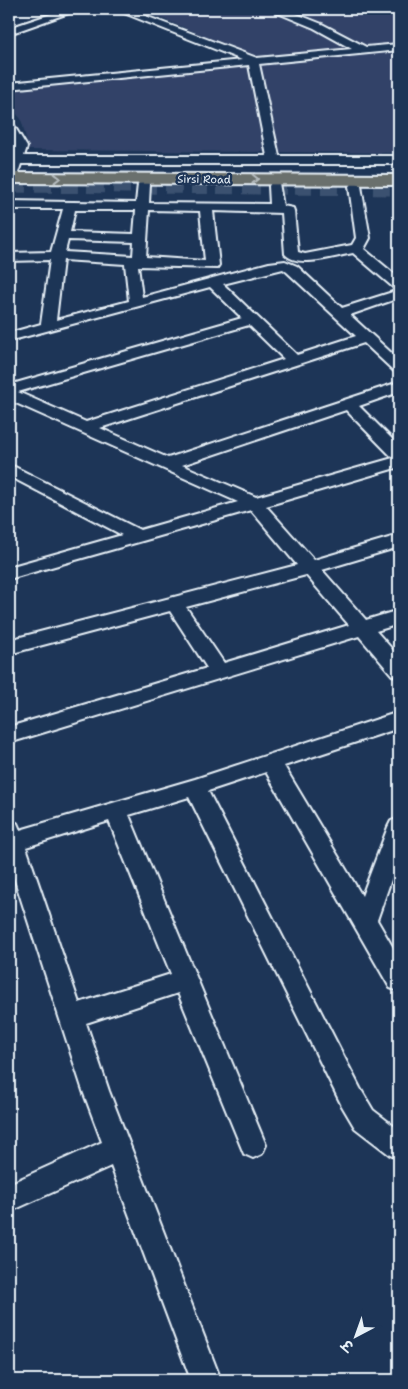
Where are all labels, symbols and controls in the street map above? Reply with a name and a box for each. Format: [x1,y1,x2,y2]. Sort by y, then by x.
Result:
street label: Sirsi Road [177,172,231,187]
one-way arrow [54,173,62,183]
one-way arrow [252,174,259,184]
north arrow [330,1312,380,1362]
text: उ [337,1335,358,1357]

